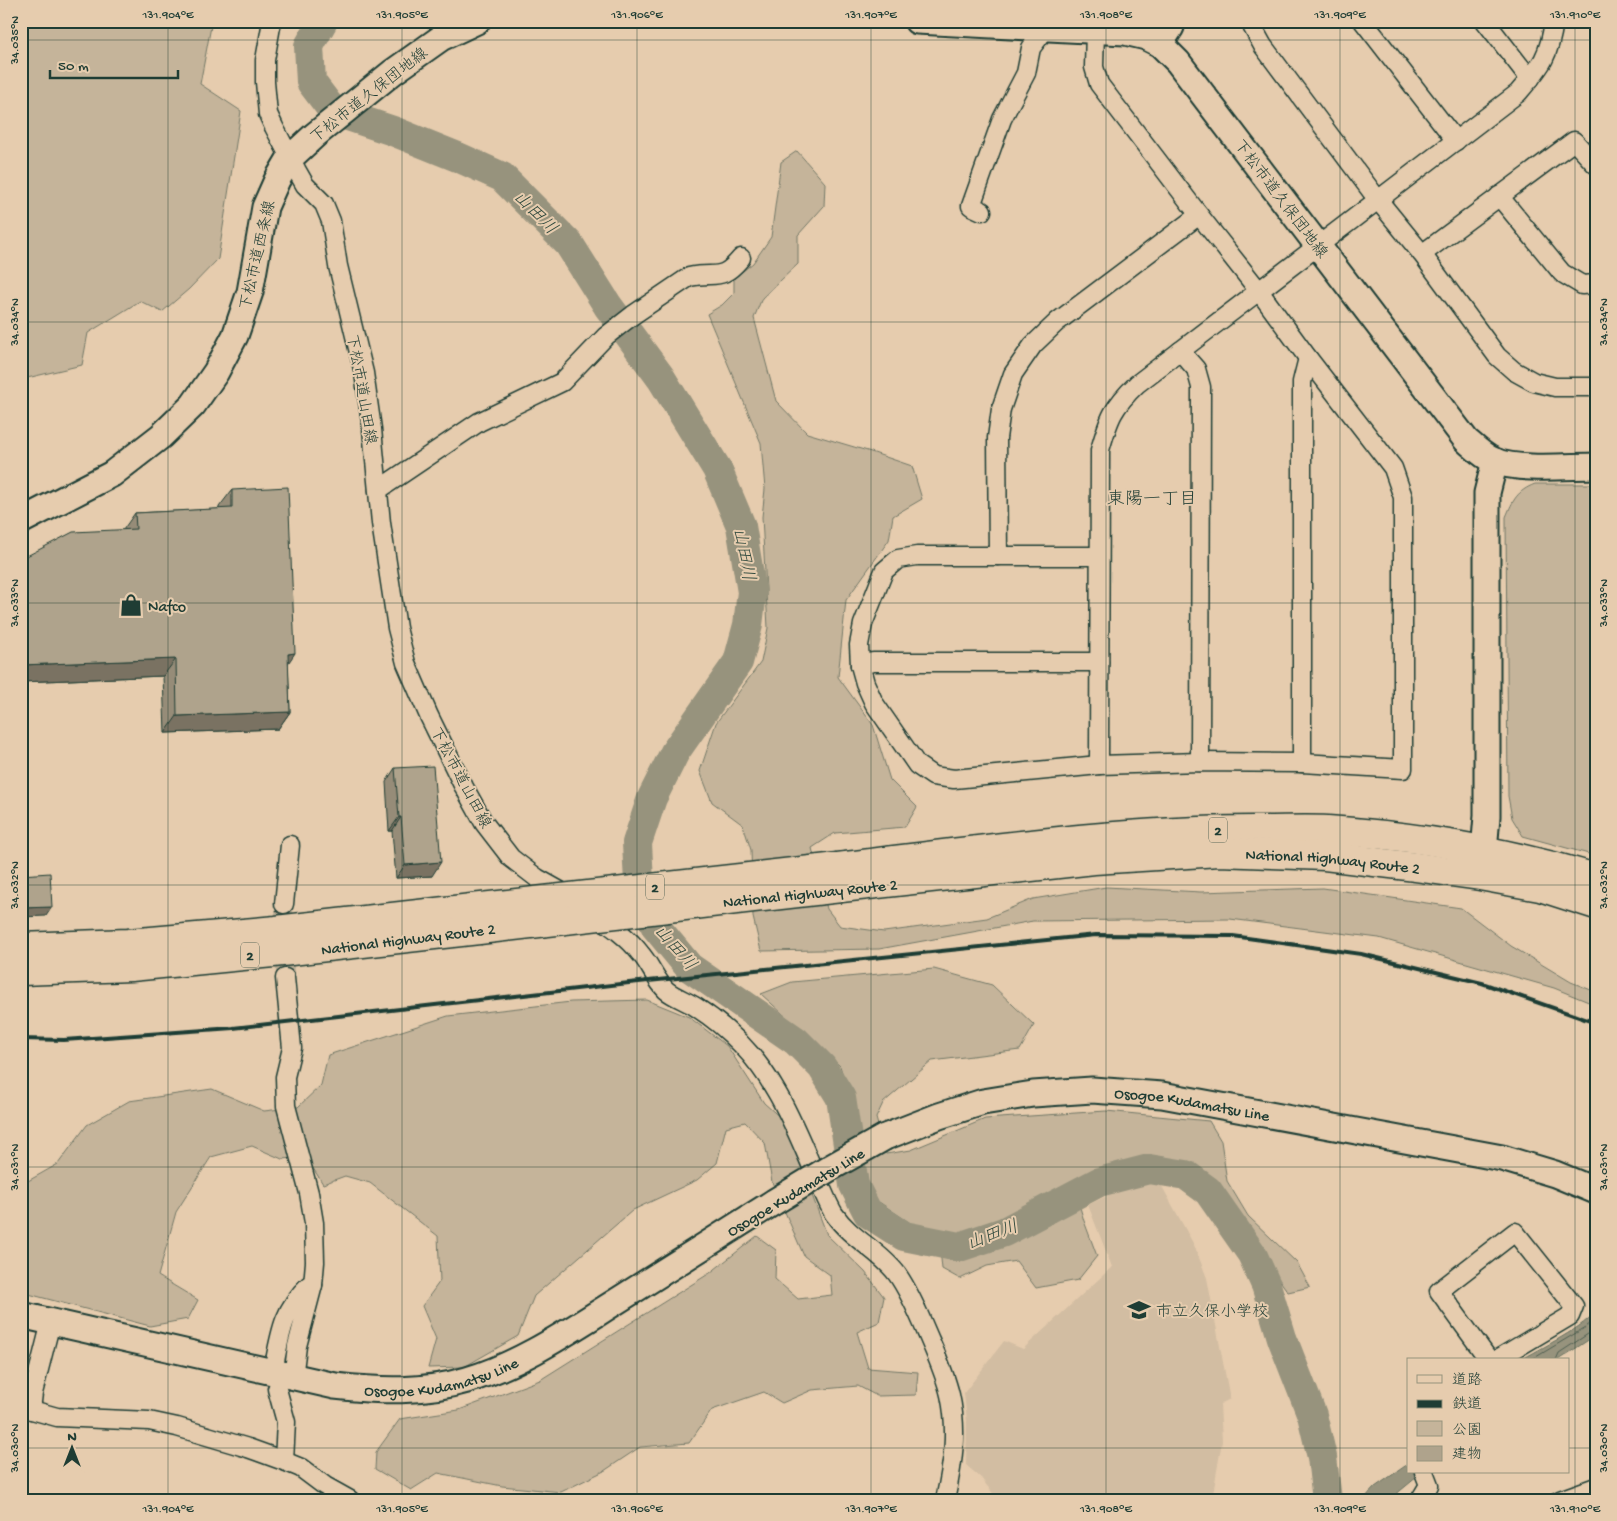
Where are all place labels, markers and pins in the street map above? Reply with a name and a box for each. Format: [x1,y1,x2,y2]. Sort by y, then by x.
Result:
shop icon: Nafco [118,592,144,618]
place label: Nafco [148,599,186,618]
school or university icon: 市立久保小学校 [1126,1297,1152,1323]
place label: 市立久保小学校 [1156,1302,1268,1323]

